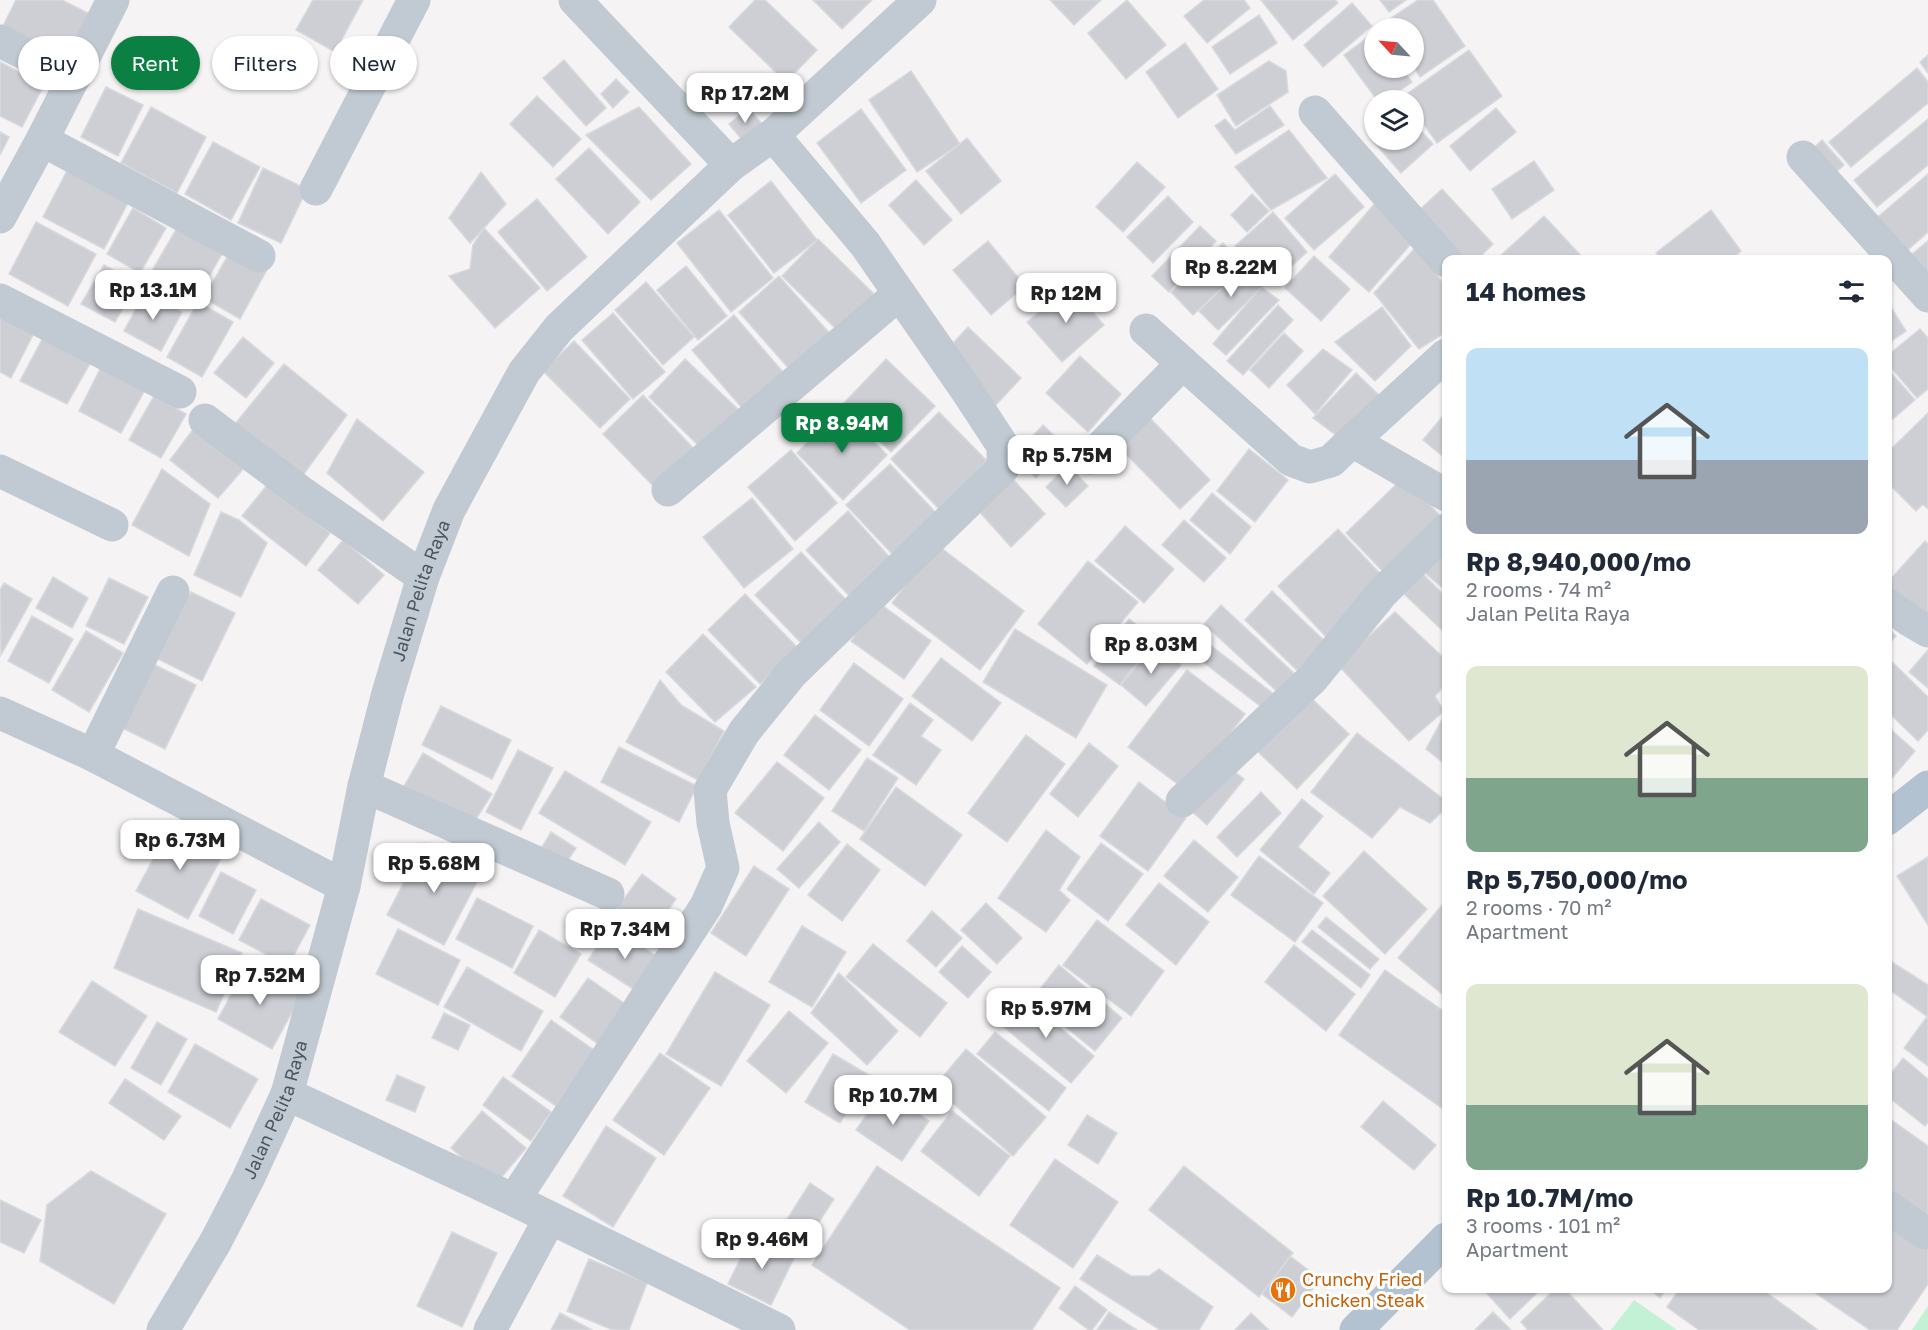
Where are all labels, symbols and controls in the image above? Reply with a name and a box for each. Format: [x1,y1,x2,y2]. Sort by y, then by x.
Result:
north arrow [1364,18,1424,78]
map controls [1364,18,1424,150]
chip: Buy [18,36,99,90]
chip: Rent [111,36,200,90]
chip: Filters [212,36,318,90]
chip: New [330,36,417,90]
pin: Rp 17.2M [683,73,807,124]
text: Rp 17.2M [701,80,789,104]
button: layers [1364,90,1424,150]
pin: Rp 8.22M [1169,247,1293,298]
text: Rp 8.22M [1185,254,1277,278]
pin: Rp 13.1M [91,270,215,321]
pin: Rp 12M [1017,273,1115,324]
icon: filters [1835,275,1868,308]
text: 14 homes [1466,276,1586,307]
text: Rp 13.1M [109,277,197,301]
text: Rp 12M [1030,280,1102,304]
icon: home [1613,387,1721,495]
pin: Rp 8.94M [780,403,904,454]
text: Rp 8.94M [795,410,889,434]
pin: Rp 5.75M [1005,435,1129,486]
text: Rp 5.75M [1022,442,1112,466]
street label: Jalan Pelita Raya [386,517,454,664]
text: Rp 8,940,000/mo [1466,546,1691,577]
text: 2 rooms · 74 m² [1466,577,1611,601]
text: Jalan Pelita Raya [1466,601,1630,625]
pin: Rp 8.03M [1089,624,1213,675]
text: Rp 8.03M [1104,631,1198,655]
icon: home [1613,705,1721,813]
pin: Rp 6.73M [118,820,242,871]
text: Rp 6.73M [134,827,226,851]
pin: Rp 5.68M [372,843,496,894]
text: Rp 5.68M [387,850,481,874]
text: Rp 5,750,000/mo [1466,864,1688,895]
text: 2 rooms · 70 m² [1466,895,1611,919]
pin: Rp 7.34M [563,909,687,960]
text: Rp 7.34M [580,916,671,940]
text: Apartment [1466,919,1569,943]
pin: Rp 7.52M [198,955,322,1006]
text: Rp 7.52M [215,962,305,986]
pin: Rp 5.97M [984,988,1108,1039]
text: Rp 5.97M [1000,995,1092,1019]
icon: home [1613,1023,1721,1131]
street label: Jalan Pelita Raya [237,1038,311,1183]
pin: Rp 10.7M [831,1075,955,1126]
text: Rp 10.7M [848,1082,938,1106]
text: Rp 10.7M/mo [1466,1182,1633,1213]
text: 3 rooms · 101 m² [1466,1213,1620,1237]
pin: Rp 9.46M [700,1219,824,1270]
text: Rp 9.46M [715,1226,809,1250]
text: Apartment [1466,1237,1569,1261]
place label: Crunchy Fried Chicken Steak [1302,1268,1425,1311]
restaurant icon: Crunchy Fried Chicken Steak [1268,1275,1298,1305]

